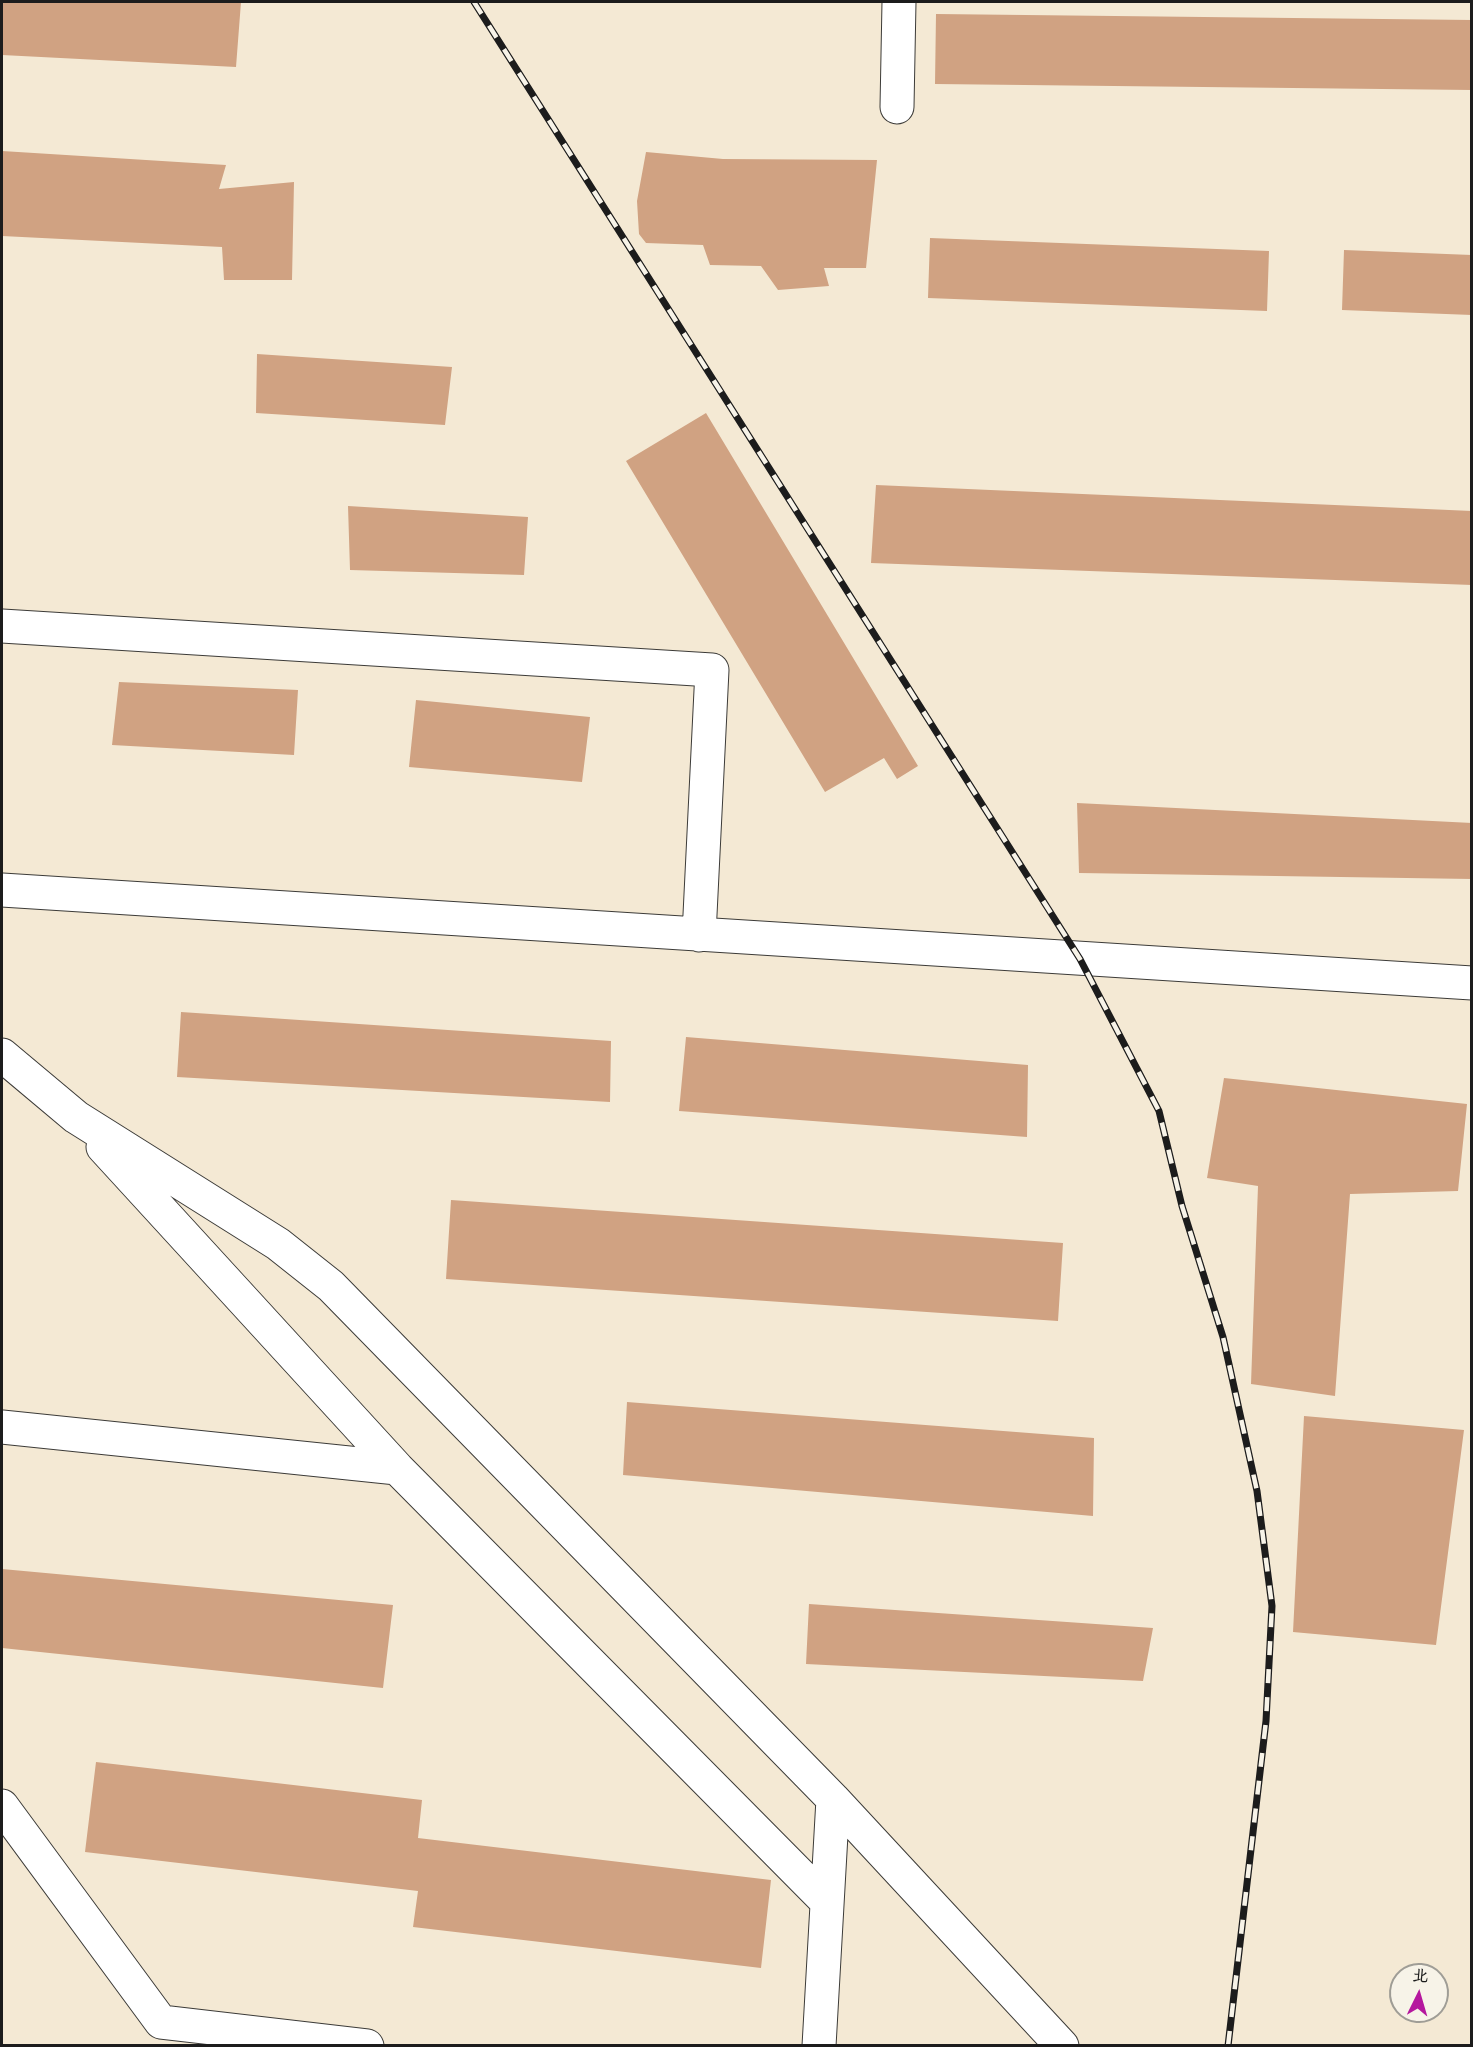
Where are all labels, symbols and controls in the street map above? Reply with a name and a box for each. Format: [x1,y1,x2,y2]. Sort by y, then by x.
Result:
north arrow [1389,1963,1449,2023]
text: 北 [1412,1966,1429,1987]

